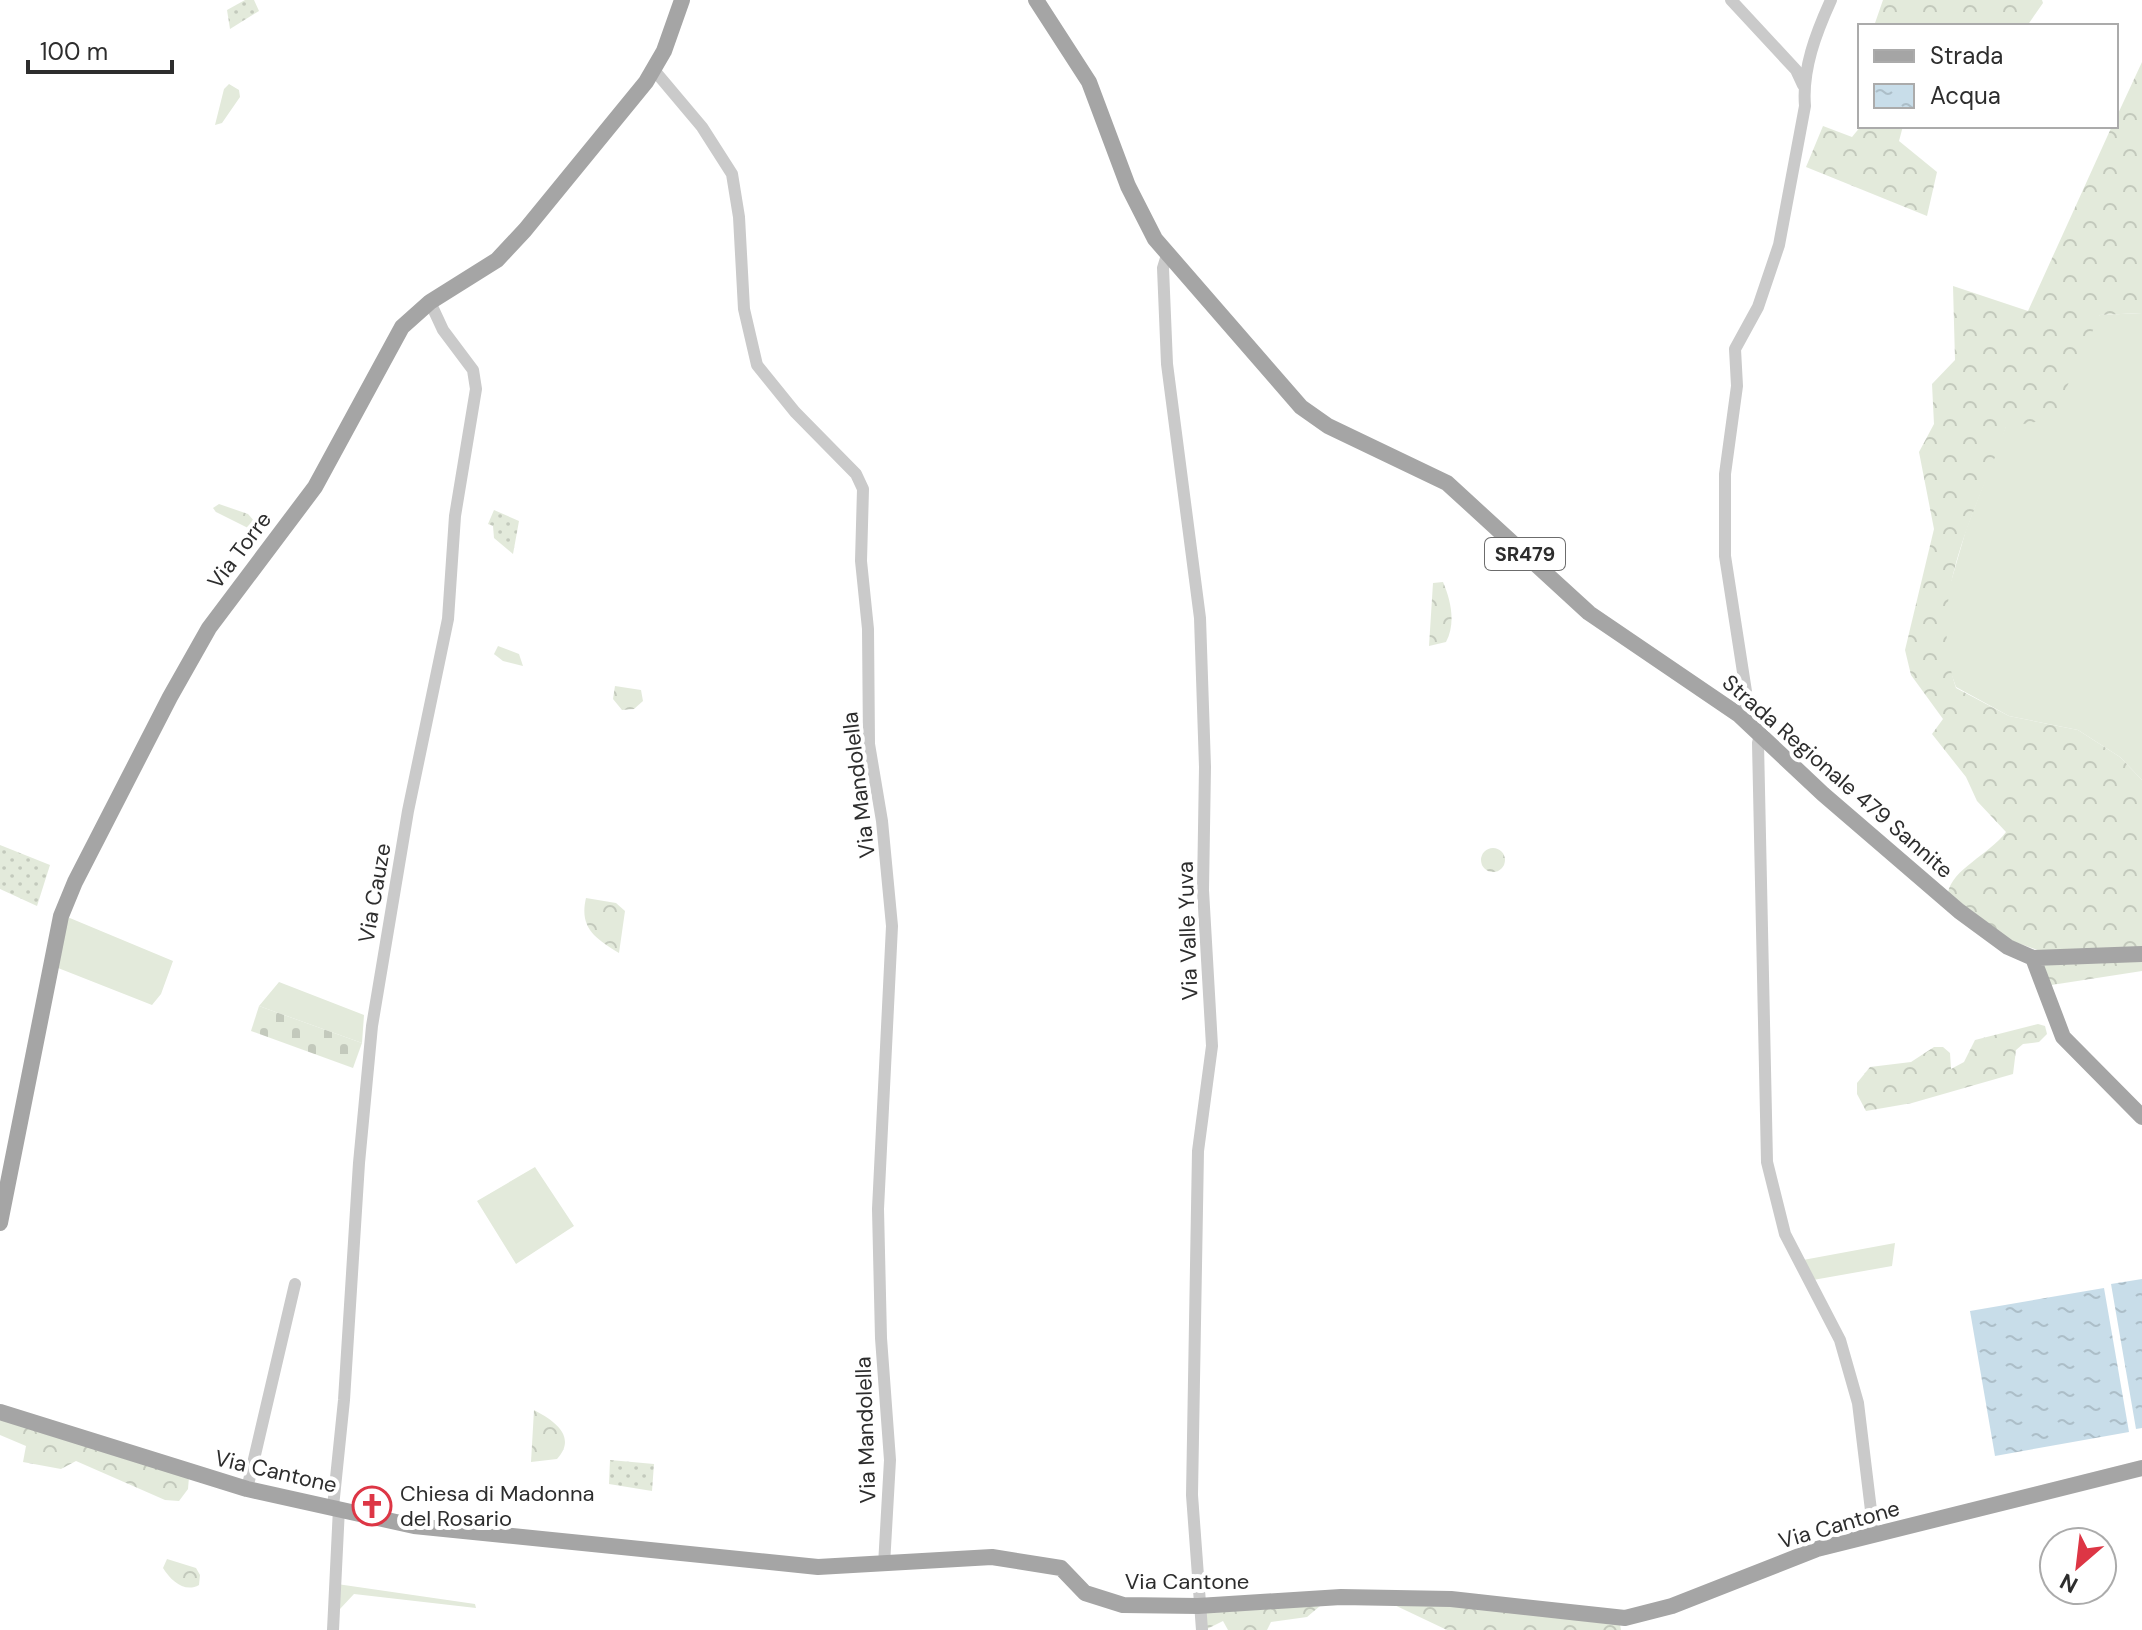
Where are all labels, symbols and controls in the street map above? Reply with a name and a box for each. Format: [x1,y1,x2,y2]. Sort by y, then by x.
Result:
scale bar [28,24,172,74]
legend [1858,24,2118,128]
text: 100 m [40,36,108,67]
text: Strada [1930,40,2003,71]
text: Acqua [1930,80,2001,111]
street label: Via Torre [201,506,278,595]
road number: SR479 [1485,538,1565,570]
street label: Strada Regionale 479 Sannite [1716,668,1959,885]
street label: Via Mandolella [835,710,882,860]
street label: Via Cauze [351,841,398,945]
street label: Via Valle Yuva [1171,861,1204,1001]
street label: Via Mandolella [848,1356,883,1504]
street label: Via Cantone [212,1443,340,1500]
place label: Chiesa di Madonna del Rosario [400,1479,595,1533]
church icon: Chiesa di Madonna del Rosario [351,1485,393,1527]
street label: Via Cantone [1775,1493,1903,1556]
north arrow [2038,1526,2118,1606]
street label: Via Cantone [1125,1567,1249,1596]
text: N [2055,1567,2083,1600]

